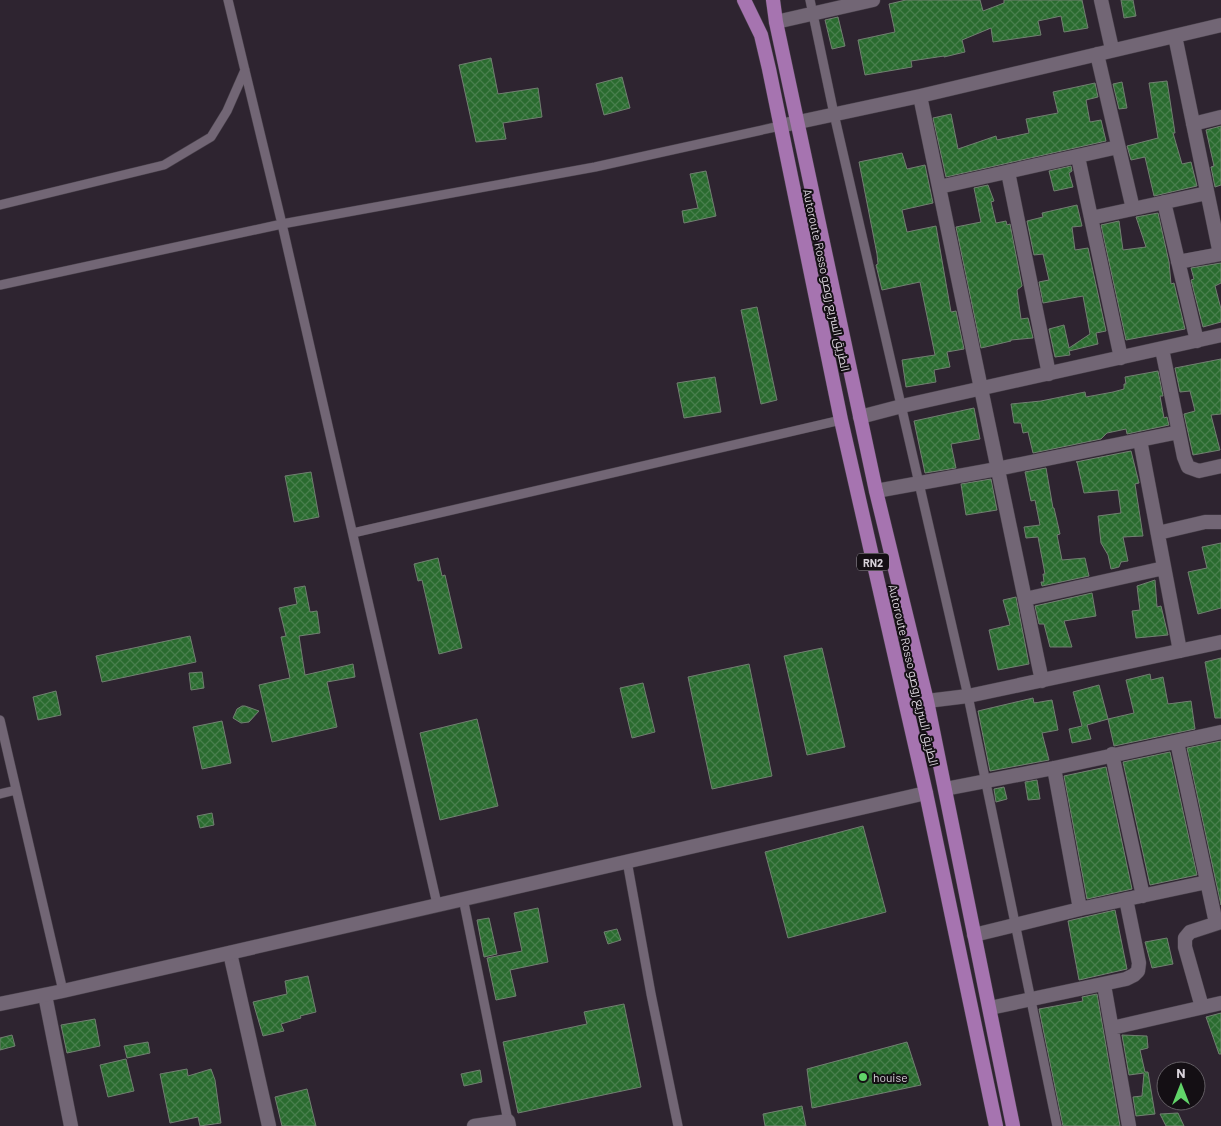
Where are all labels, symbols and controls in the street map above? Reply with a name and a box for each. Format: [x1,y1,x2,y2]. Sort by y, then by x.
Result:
street label: Autoroute Rosso الطريق السريع روصو [799,188,853,373]
road number: RN2 [857,554,889,570]
street label: Autoroute Rosso الطريق السريع روصو [884,583,942,768]
north arrow [1156,1061,1206,1111]
text: N [1176,1064,1186,1081]
place label: houise [873,1070,908,1084]
marker: houise [857,1071,869,1083]

